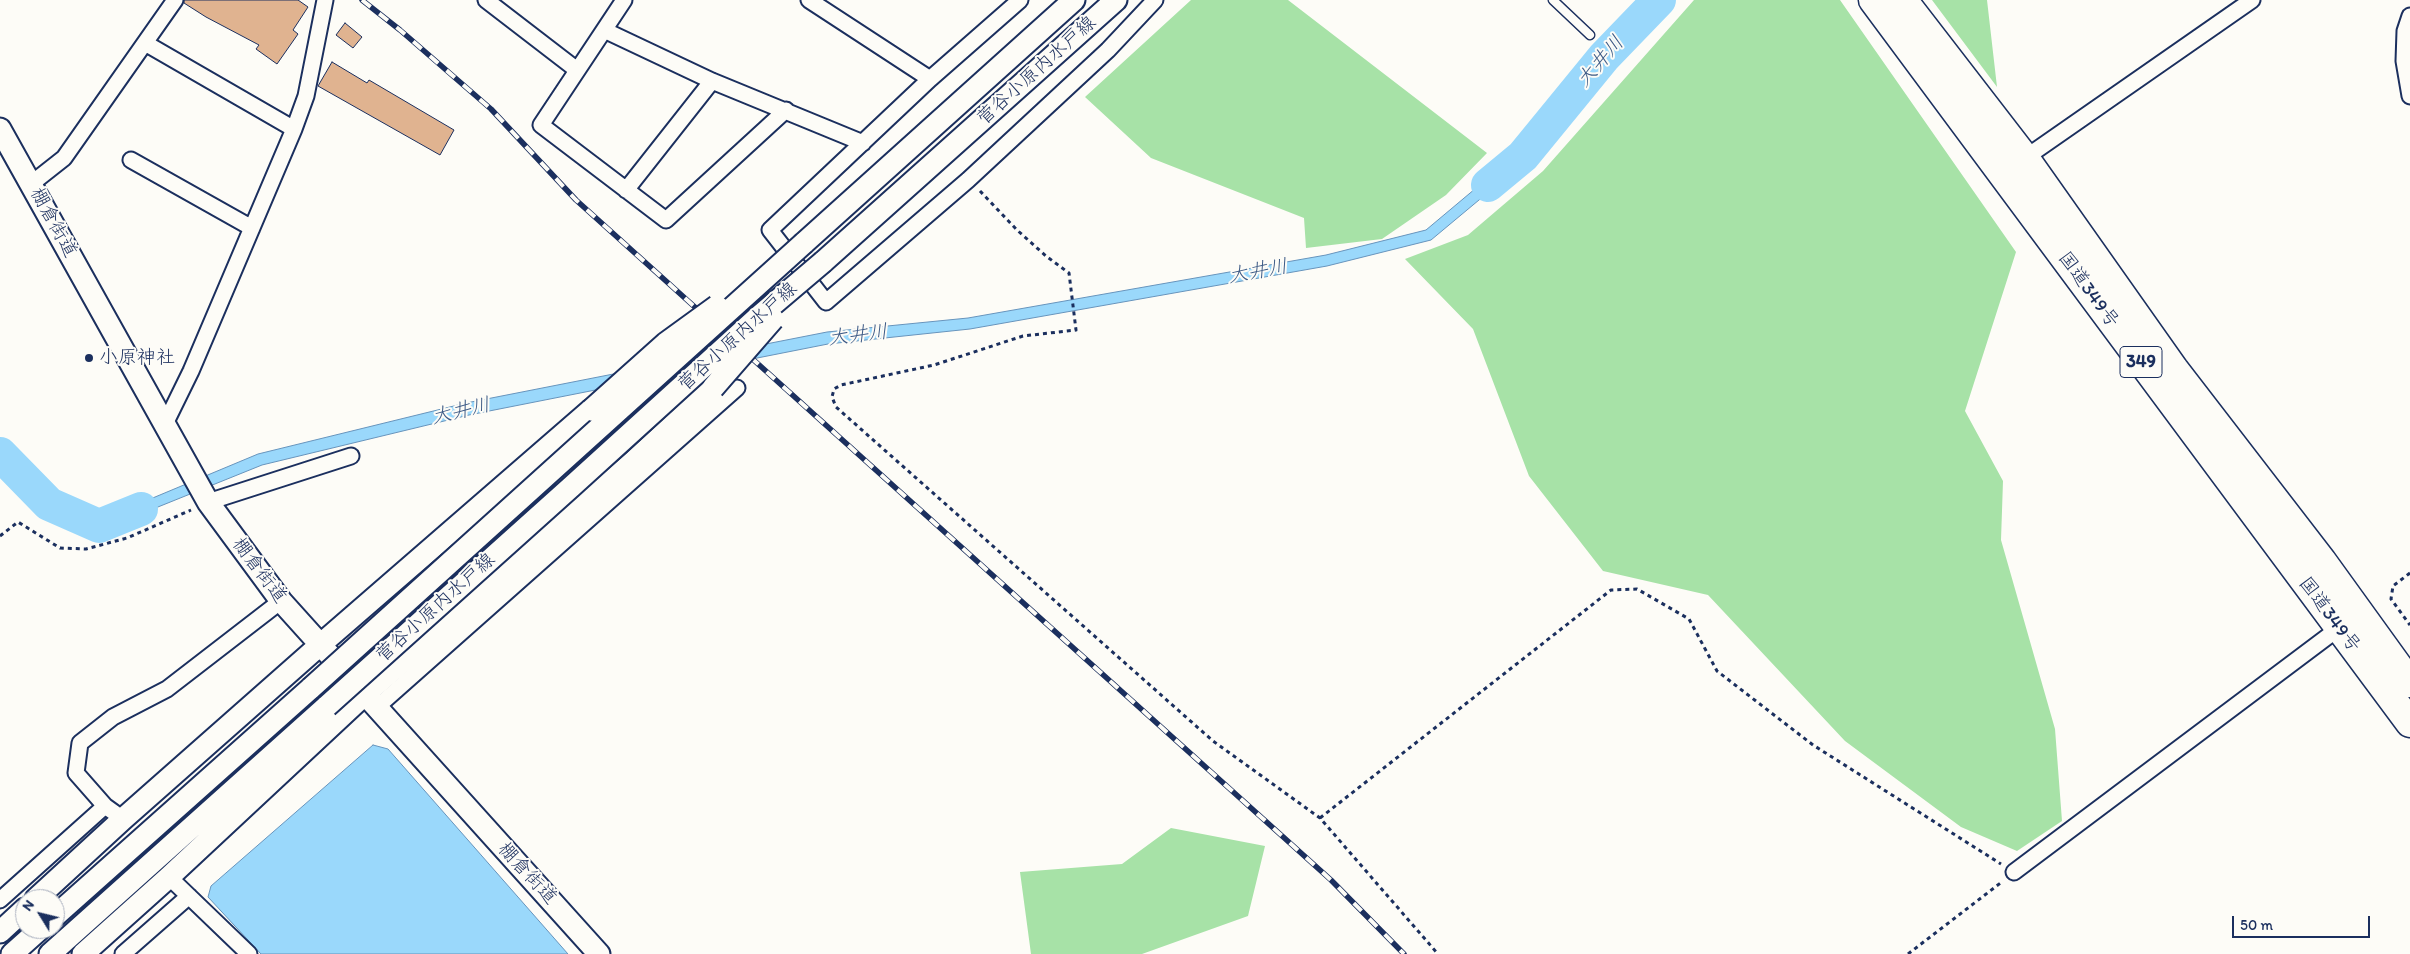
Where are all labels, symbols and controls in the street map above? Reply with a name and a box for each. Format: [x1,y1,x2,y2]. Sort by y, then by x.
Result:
street label: 菅谷小原内水戸線 [973,12,1101,130]
water label: 大井川 [1572,31,1630,93]
street label: 棚倉街道 [25,184,81,262]
street label: 国道349号 [2053,247,2123,333]
water label: 大井川 [1226,255,1290,289]
street label: 菅谷小原内水戸線 [674,278,802,396]
water label: 大井川 [827,320,889,352]
place label: 小原神社 [99,347,175,369]
road number: 349 [2120,347,2162,378]
marker: 小原神社 [83,352,95,364]
water label: 大井川 [429,394,493,430]
street label: 棚倉街道 [227,534,291,608]
street label: 菅谷小原内水戸線 [372,549,500,667]
street label: 国道349号 [2293,573,2365,657]
street label: 棚倉街道 [493,838,561,910]
north arrow [15,889,65,939]
text: N [19,897,38,914]
scale bar [2235,906,2372,938]
text: 50 m [2240,916,2273,934]

